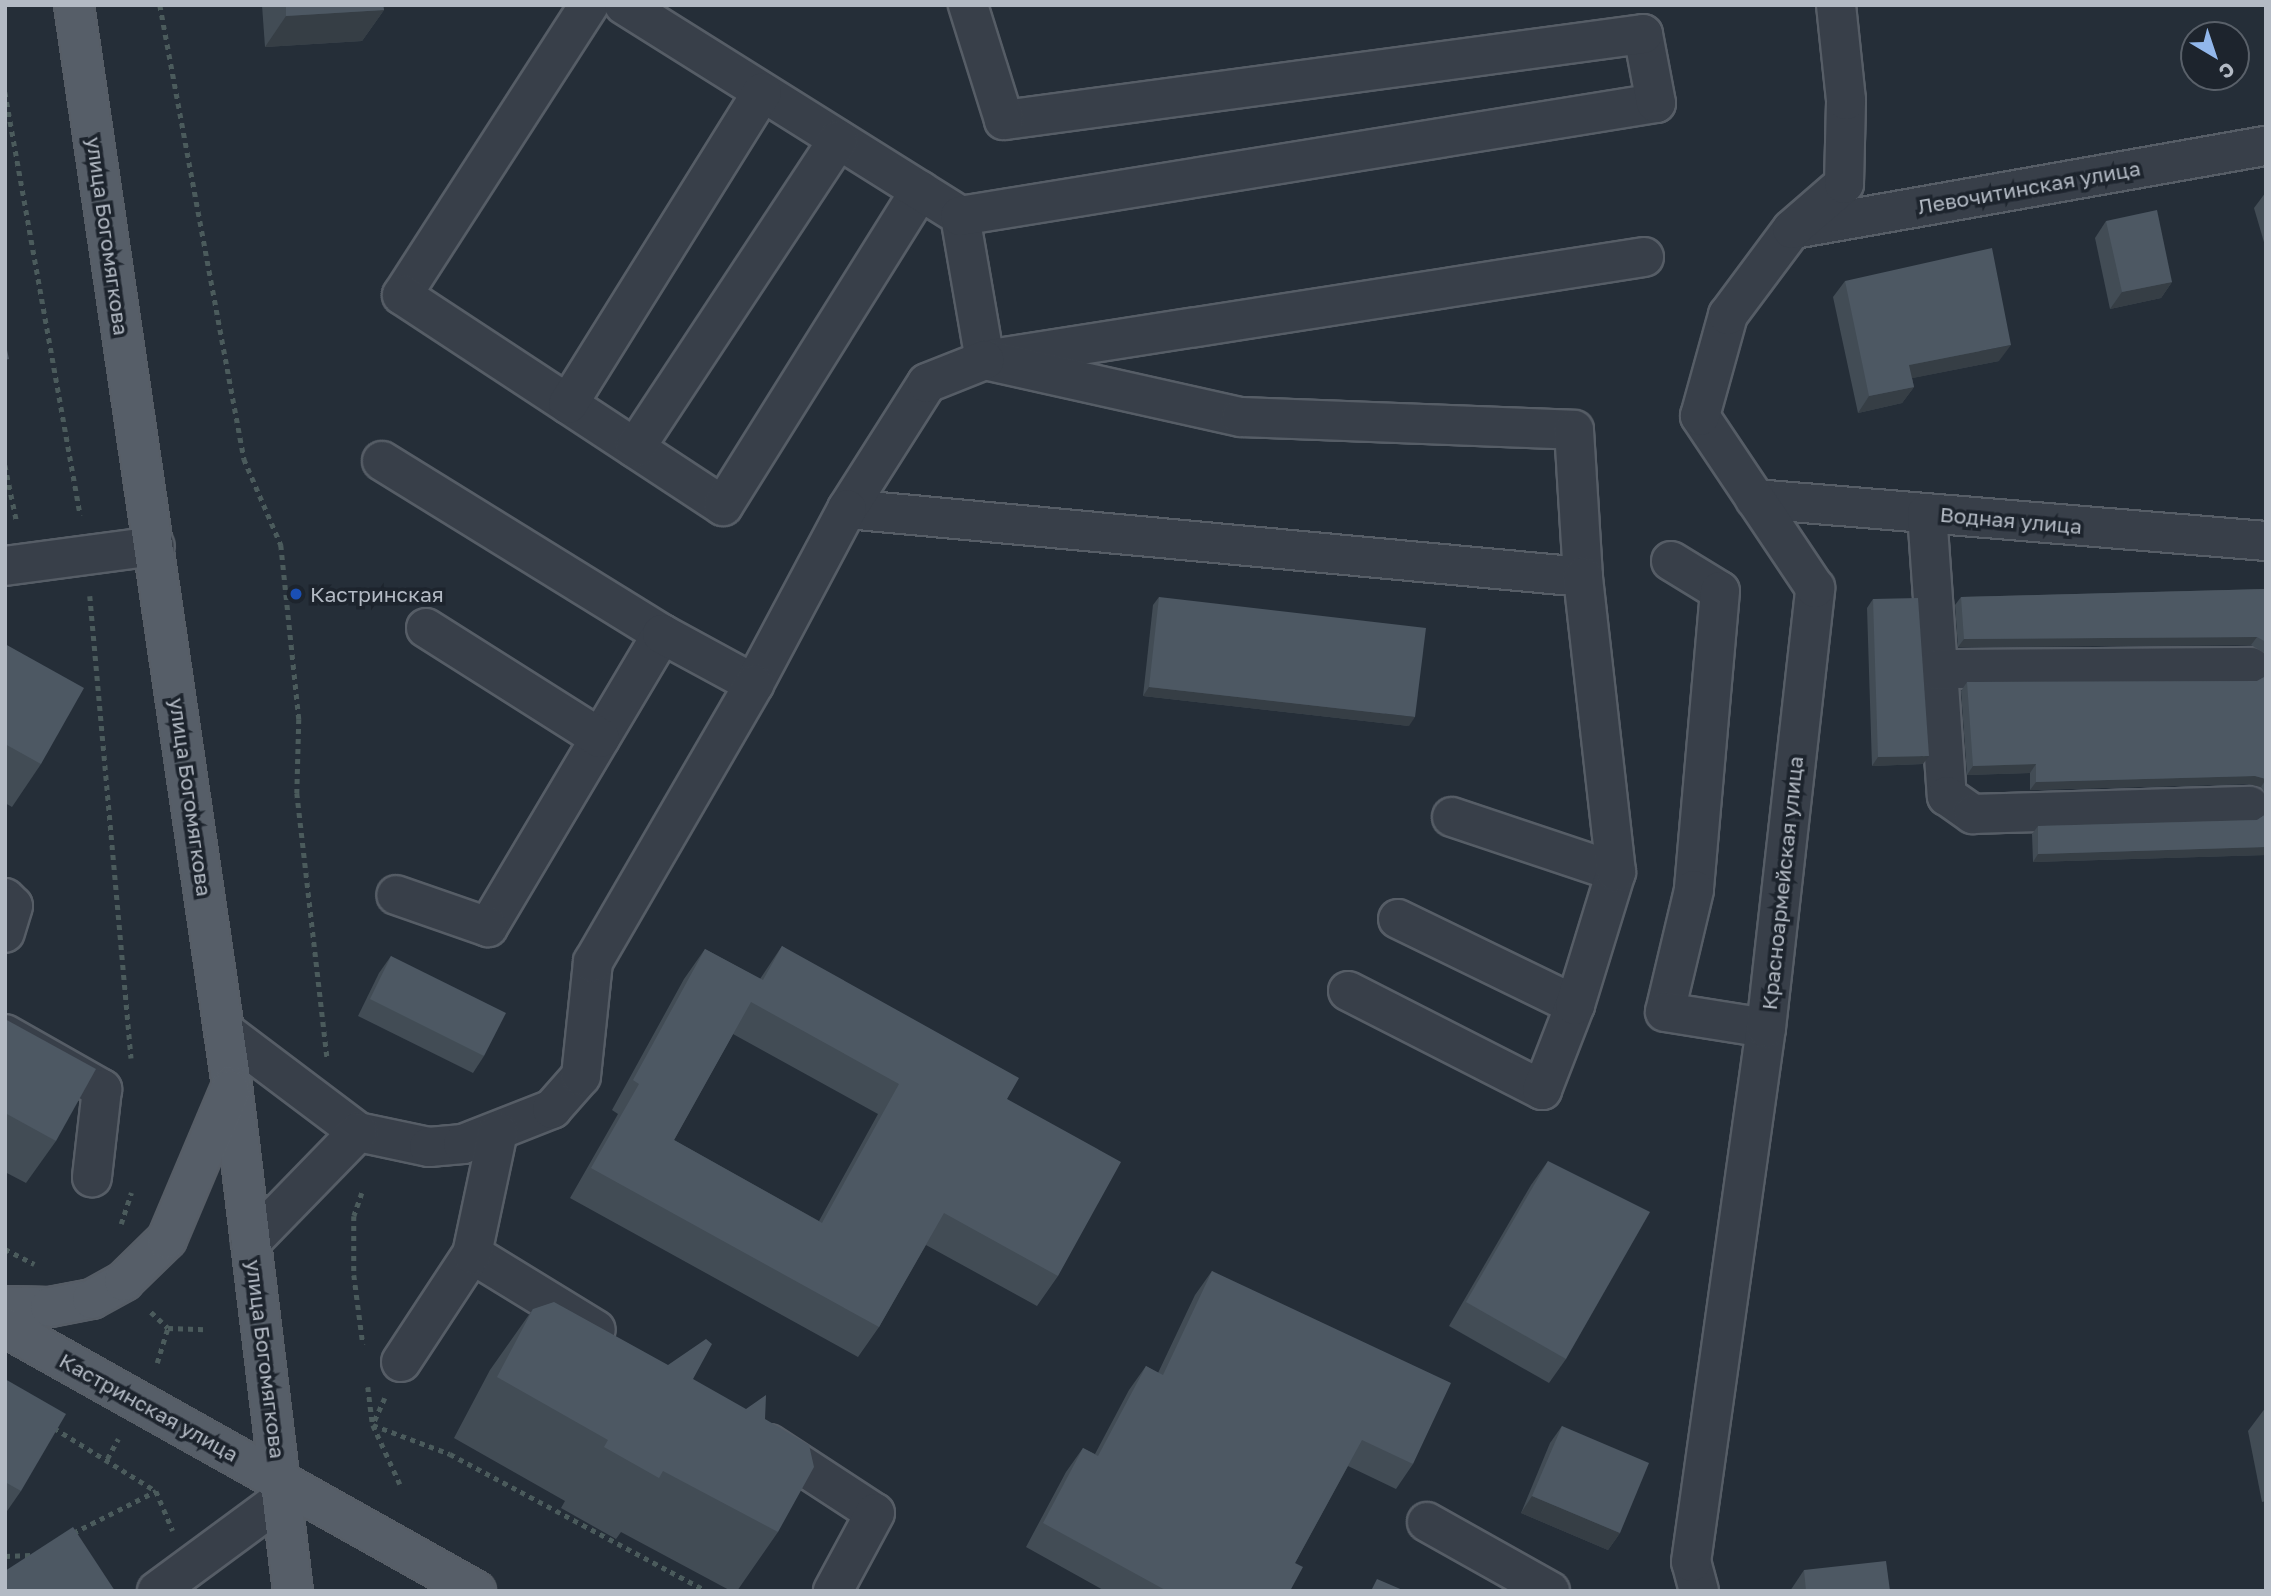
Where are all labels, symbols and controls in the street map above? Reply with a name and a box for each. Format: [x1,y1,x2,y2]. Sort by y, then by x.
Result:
north arrow [2180,21,2250,91]
text: С [2215,58,2240,84]
street label: улица Богомягкова [82,135,134,337]
street label: Левочитинская улица [1916,155,2142,219]
street label: Водная улица [1939,501,2083,539]
place label: Кастринская [310,581,444,607]
marker: Кастринская [288,586,304,602]
street label: улица Богомягкова [165,696,217,898]
street label: Красноармейская улица [1756,755,1808,1011]
street label: улица Богомягкова [241,1258,291,1460]
street label: Кастринская улица [55,1347,243,1467]

